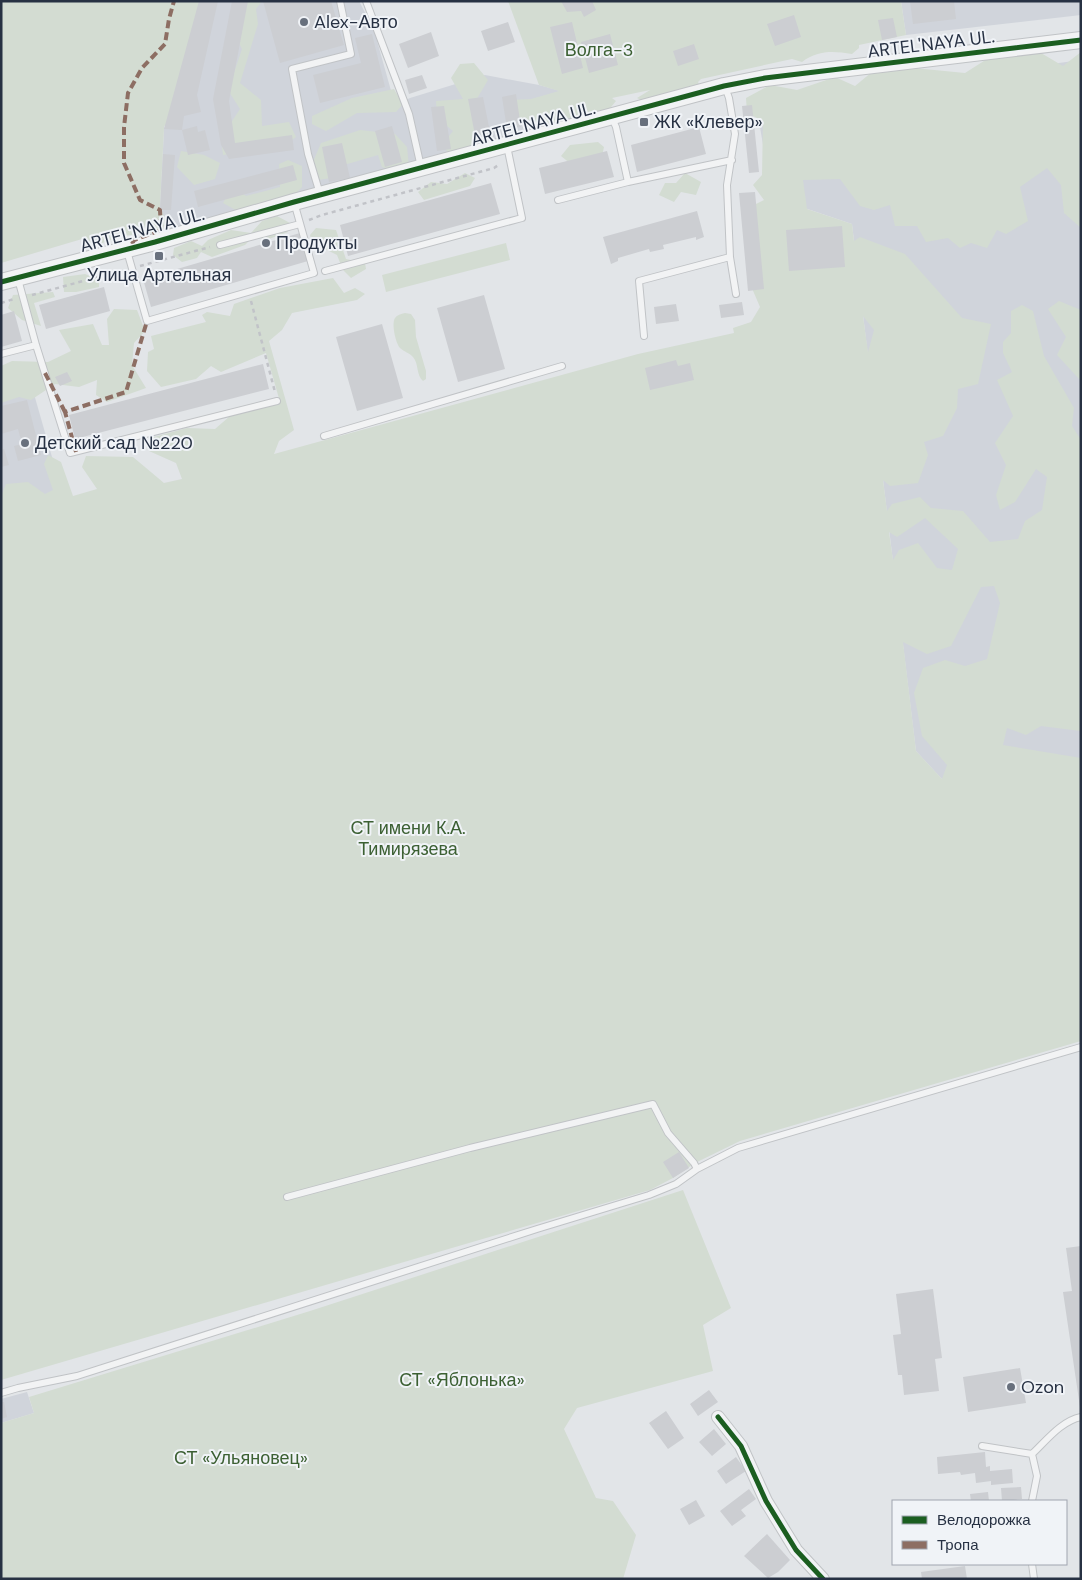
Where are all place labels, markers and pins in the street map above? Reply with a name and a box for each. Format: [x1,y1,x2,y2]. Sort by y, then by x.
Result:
place label: Alex-Авто [314,10,398,34]
marker: Alex-Авто [298,16,310,28]
place label: ЖК «Клевер» [654,110,763,134]
marker: ЖК «Клевер» [638,116,650,128]
place label: Продукты [276,231,357,255]
marker: Продукты [260,237,272,249]
marker: Улица Артельная [153,250,165,262]
place label: Улица Артельная [87,263,231,287]
place label: Детский сад №220 [35,431,193,455]
marker: Детский сад №220 [19,437,31,449]
place label: Ozon [1021,1375,1064,1399]
marker: Ozon [1005,1381,1017,1393]

